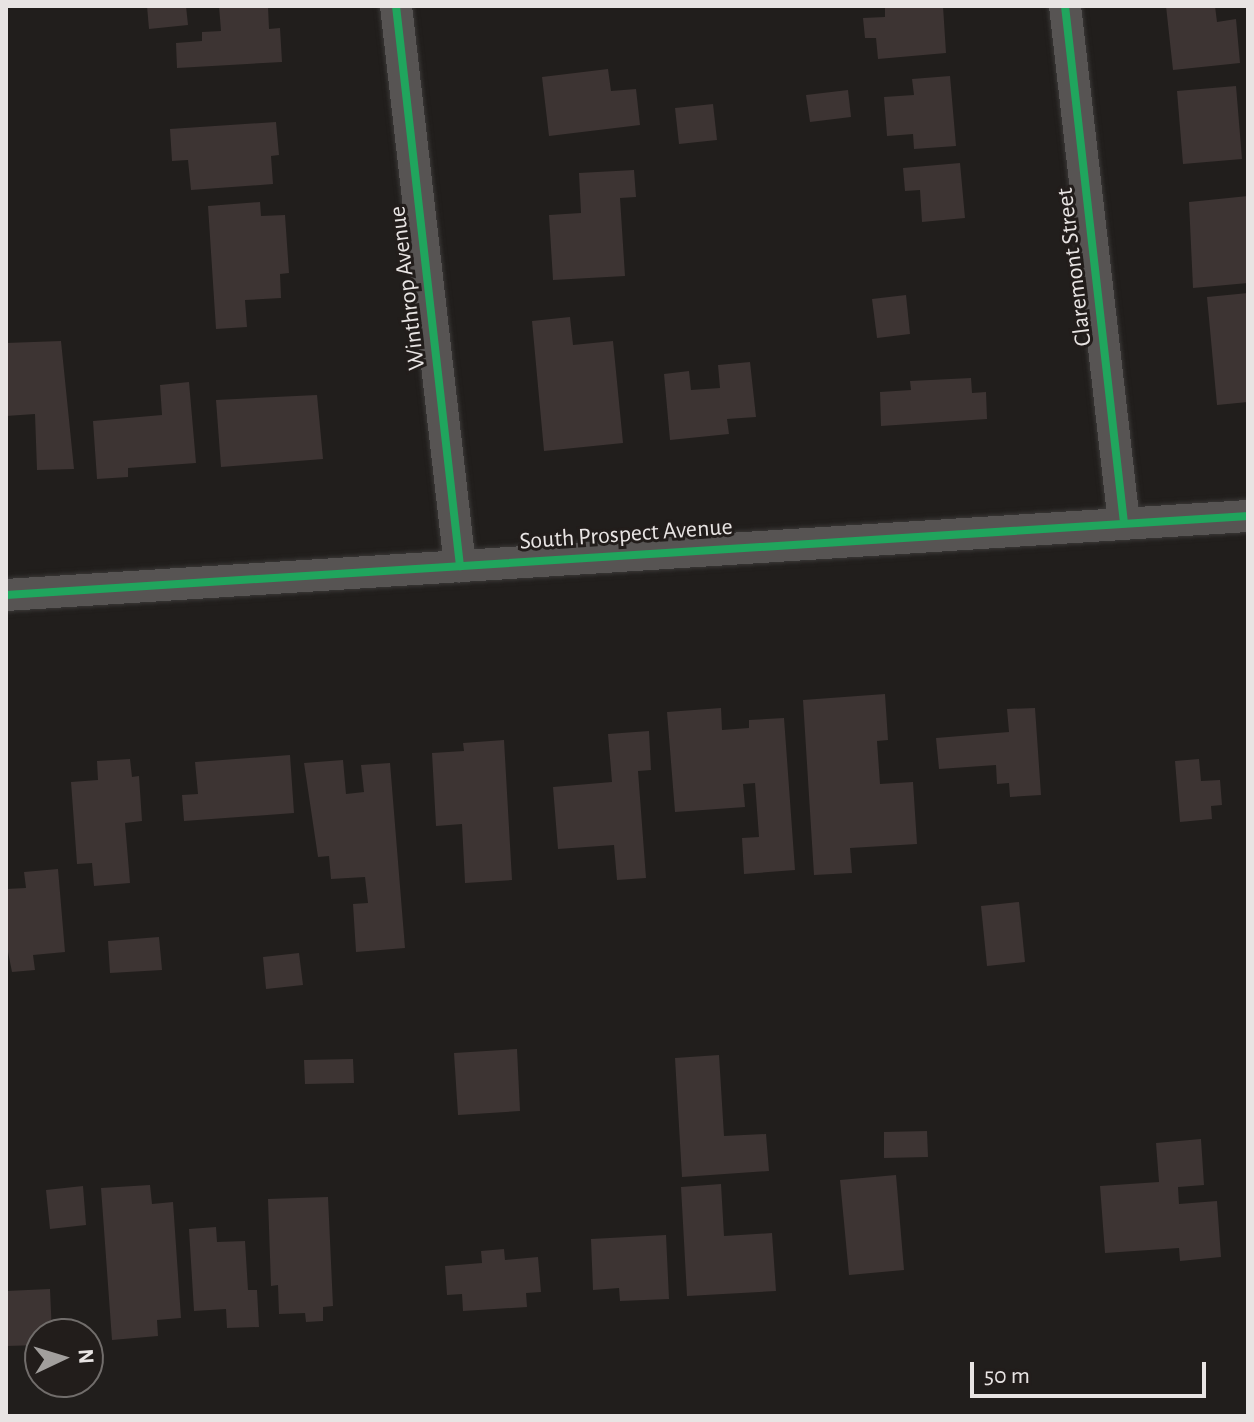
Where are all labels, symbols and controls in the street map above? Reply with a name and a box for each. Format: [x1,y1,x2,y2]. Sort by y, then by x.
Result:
street label: Claremont Street [1051,186,1099,348]
street label: Winthrop Avenue [384,204,432,372]
street label: South Prospect Avenue [518,513,734,557]
north arrow [24,1318,104,1398]
scale bar [974,1346,1210,1396]
text: N [74,1348,97,1365]
text: 50 m [984,1364,1030,1388]

